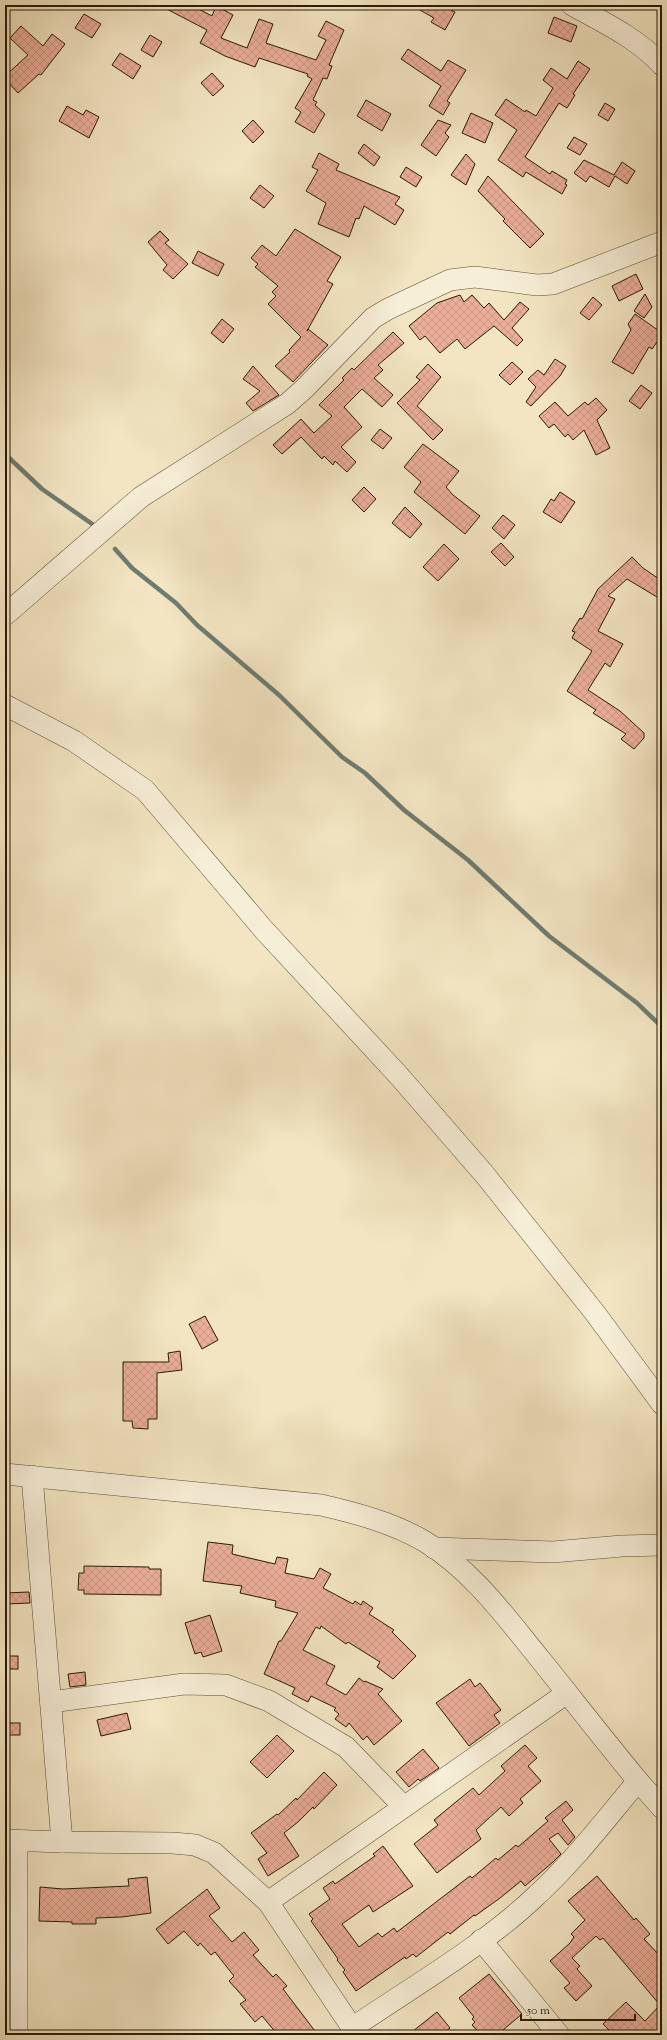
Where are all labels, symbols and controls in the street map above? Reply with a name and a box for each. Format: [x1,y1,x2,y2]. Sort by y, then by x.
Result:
scale bar [521,1996,635,2022]
text: 50 m [526,2002,550,2020]

